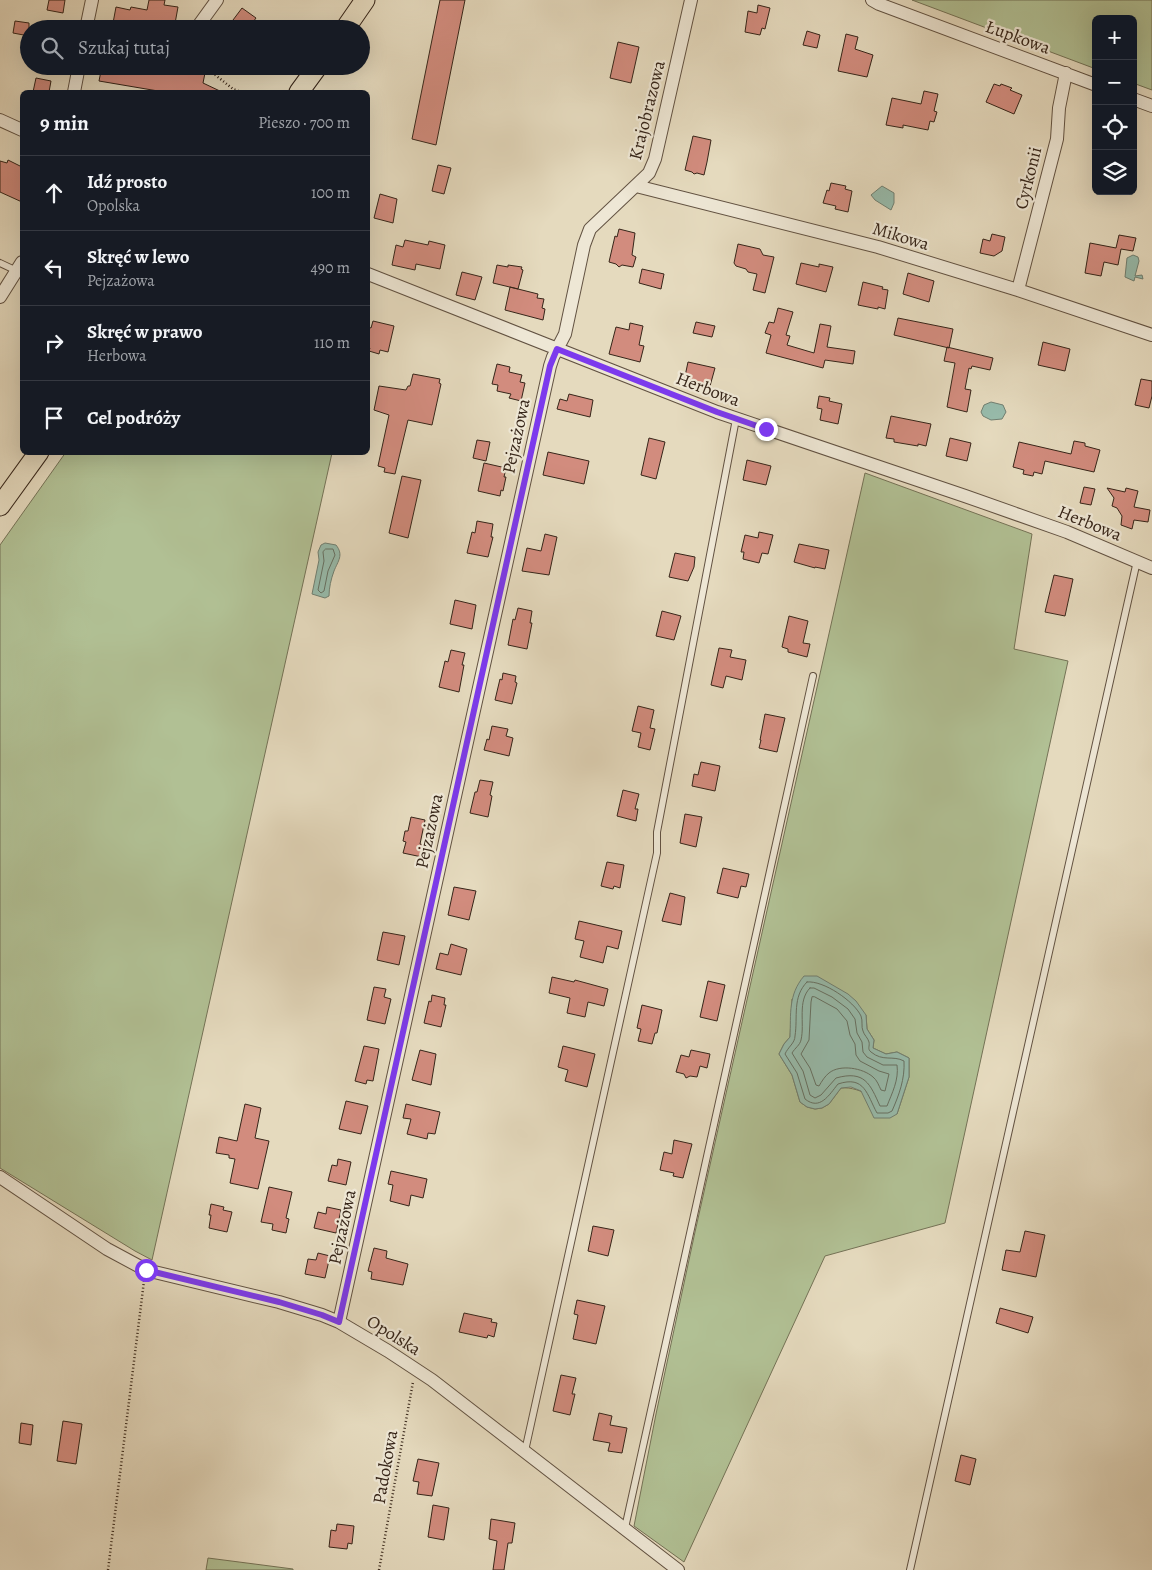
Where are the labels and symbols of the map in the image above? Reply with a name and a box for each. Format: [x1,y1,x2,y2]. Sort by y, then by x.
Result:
street label: Łupkowa [982,14,1054,60]
street label: Krajobrazowa [623,57,671,162]
street label: Cyrkonii [1009,144,1047,212]
street label: Mikowa [870,216,933,256]
street label: Herbowa [673,366,744,412]
street label: Pejzażowa [496,396,536,476]
route end [755,418,778,441]
street label: Herbowa [1055,499,1126,547]
street label: Pejzażowa [409,791,449,871]
street label: Pejzażowa [322,1187,362,1267]
route start [135,1259,158,1282]
street label: Opolska [362,1309,426,1361]
street label: Padokowa [367,1428,403,1506]

